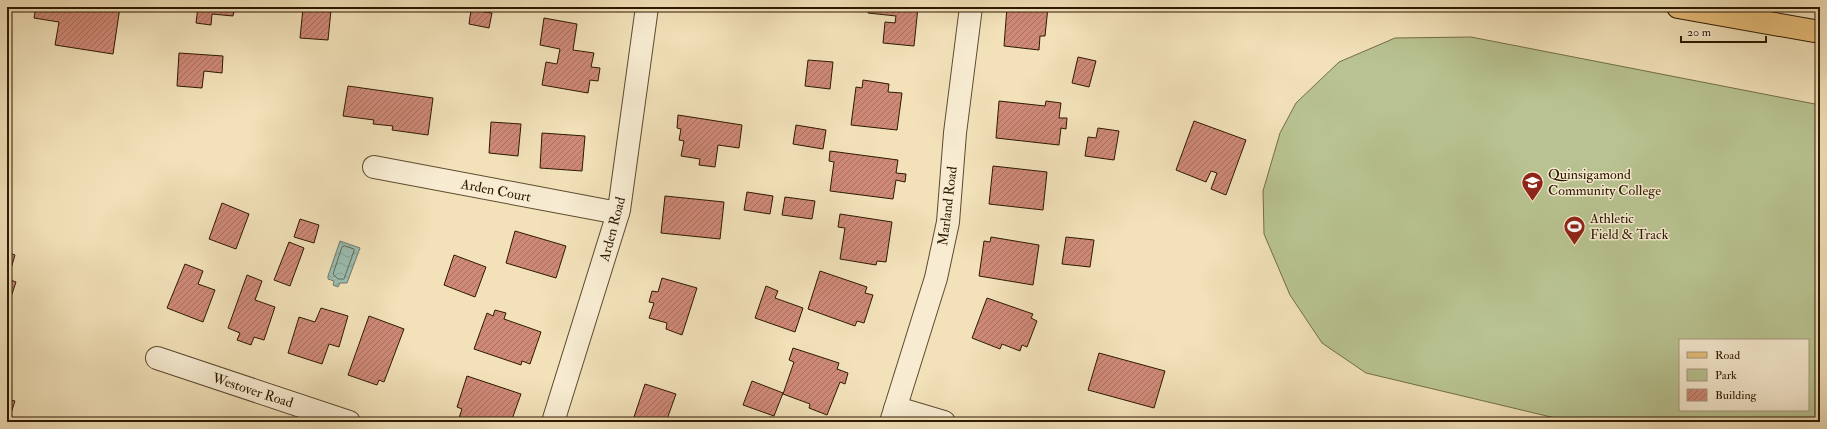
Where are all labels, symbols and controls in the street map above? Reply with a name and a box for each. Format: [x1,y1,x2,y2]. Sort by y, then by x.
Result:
scale bar [1681,18,1766,44]
text: 20 m [1687,25,1712,40]
street label: Marland Road [934,165,961,247]
place label: Quinsigamond Community College [1548,166,1661,200]
school or university icon: Quinsigamond Community College [1519,169,1545,202]
street label: Arden Court [458,175,533,206]
street label: Arden Road [595,195,629,264]
place label: Athletic Field & Track [1589,210,1669,243]
sports icon: Athletic Field & Track [1561,213,1587,246]
legend [1679,339,1809,411]
text: Road [1715,348,1740,363]
text: Park [1715,368,1737,383]
street label: Westover Road [209,369,295,412]
text: Building [1715,388,1758,403]

